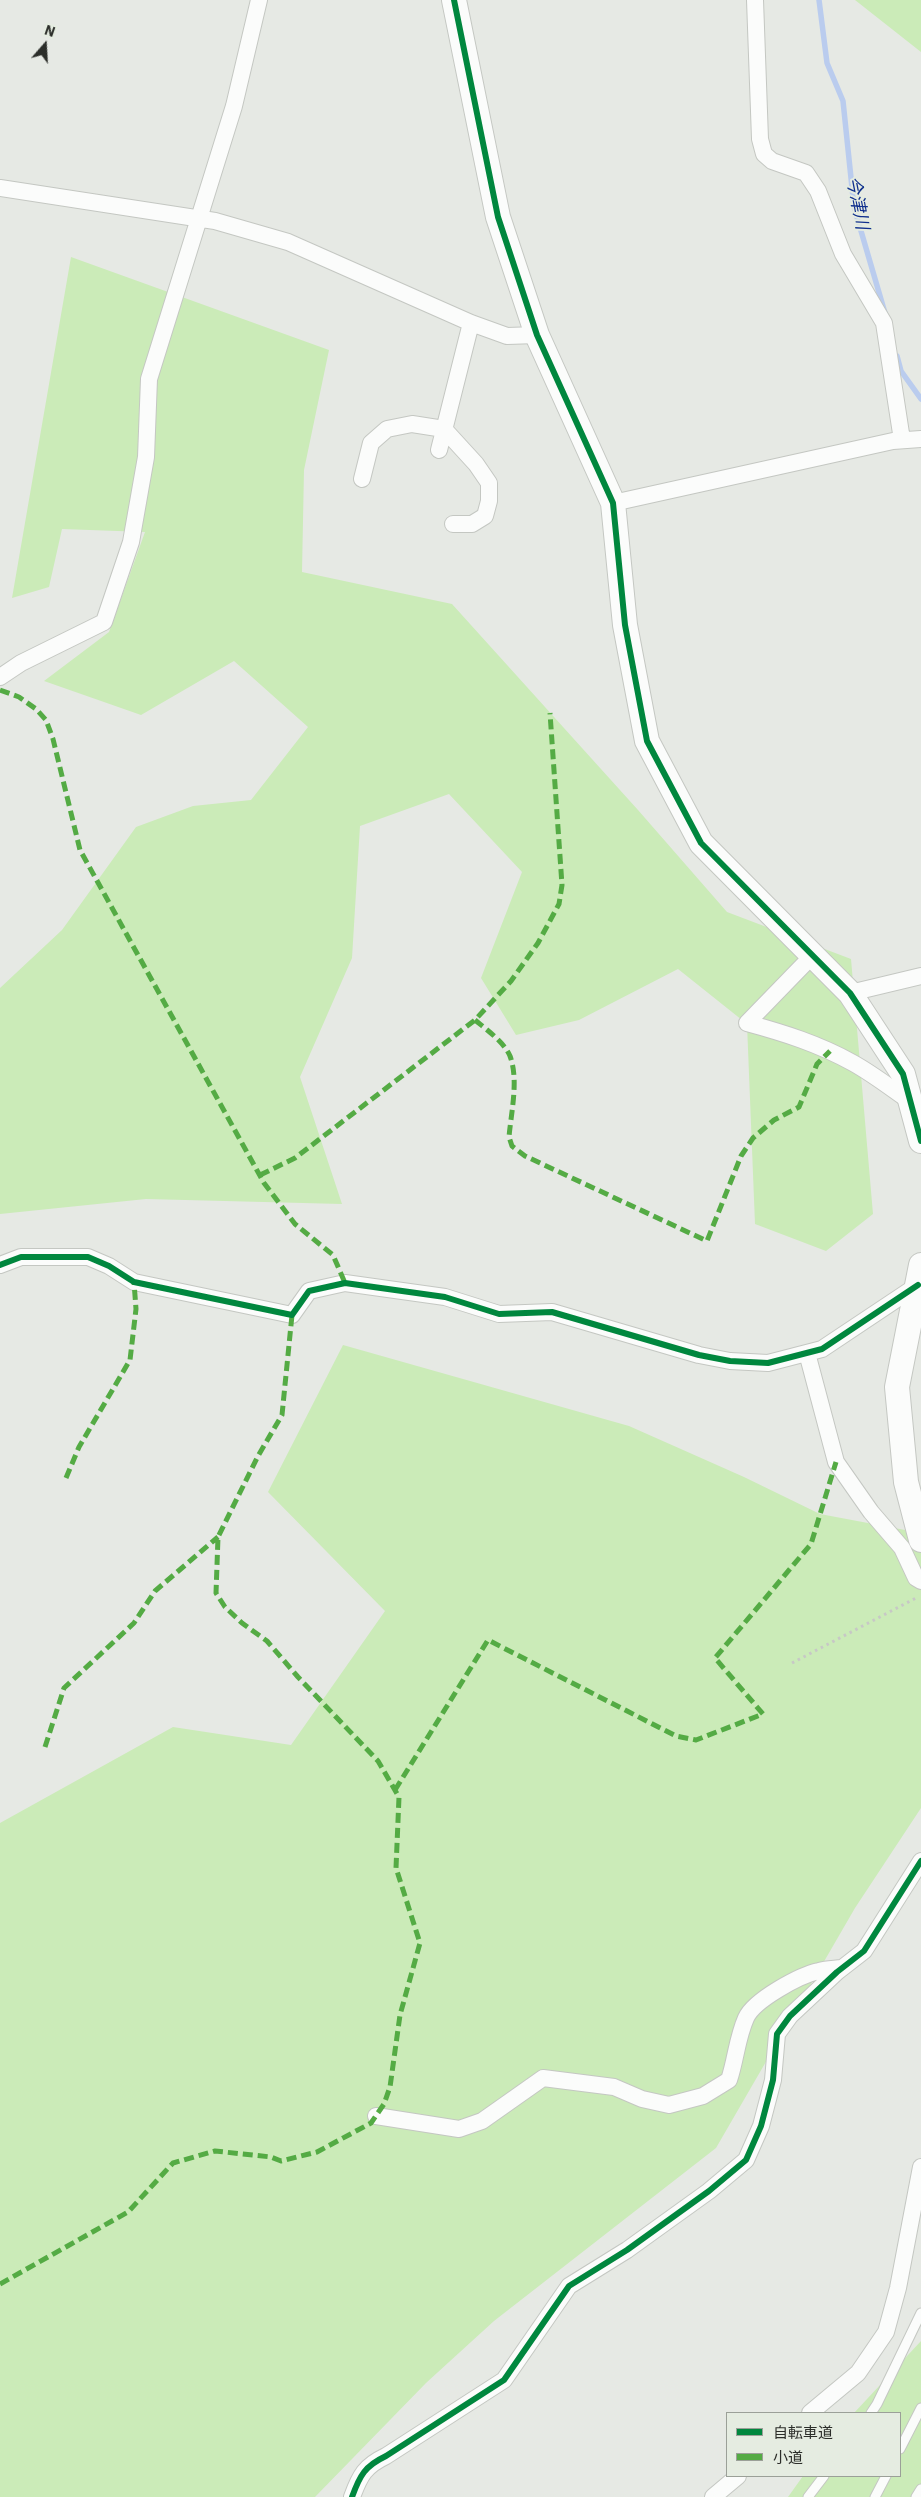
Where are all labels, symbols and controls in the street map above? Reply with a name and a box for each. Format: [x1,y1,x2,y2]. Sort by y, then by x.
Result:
north arrow [20,20,70,70]
text: N [42,21,58,41]
water label: 今津川 [841,174,873,232]
legend [726,2412,901,2477]
text: 自転車道 [773,2423,833,2442]
text: 小道 [773,2448,803,2467]

